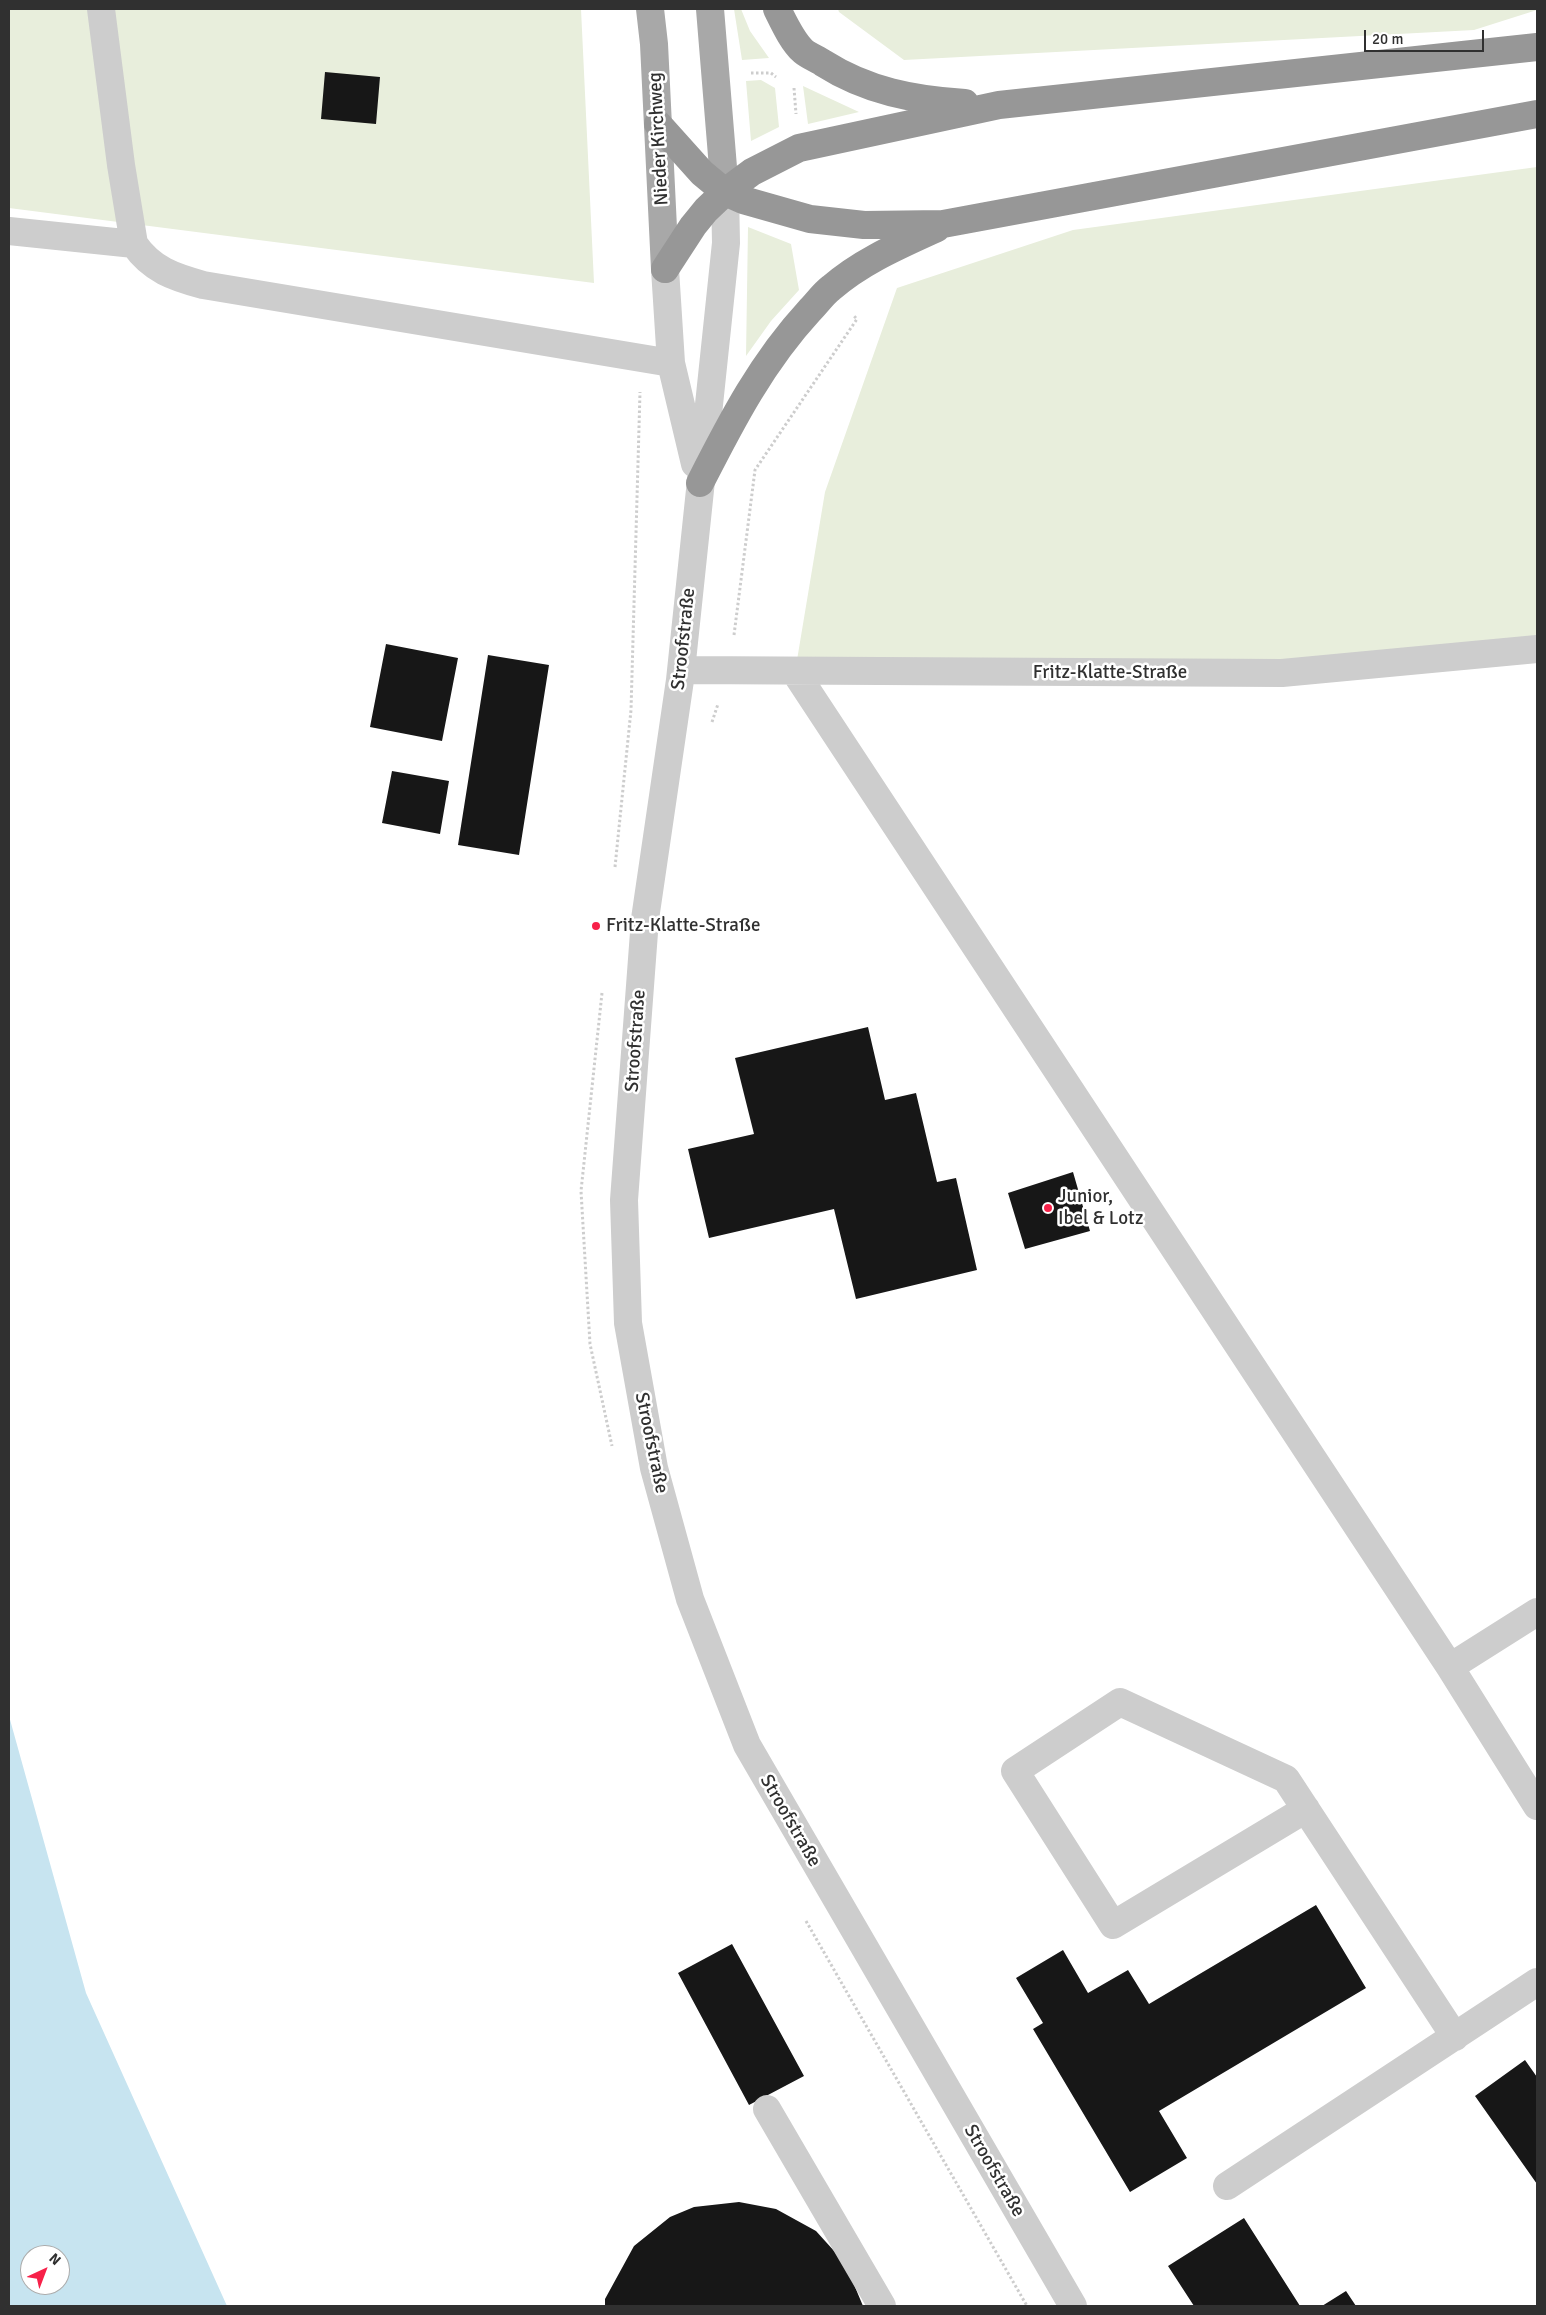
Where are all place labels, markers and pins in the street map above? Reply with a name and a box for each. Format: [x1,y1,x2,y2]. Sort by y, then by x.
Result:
place label: Fritz-Klatte-Straße [606,915,760,937]
marker: Fritz-Klatte-Straße [590,920,602,932]
place label: Junior, Ibel & Lotz [1058,1186,1143,1230]
marker: Junior, Ibel & Lotz [1042,1202,1054,1214]

